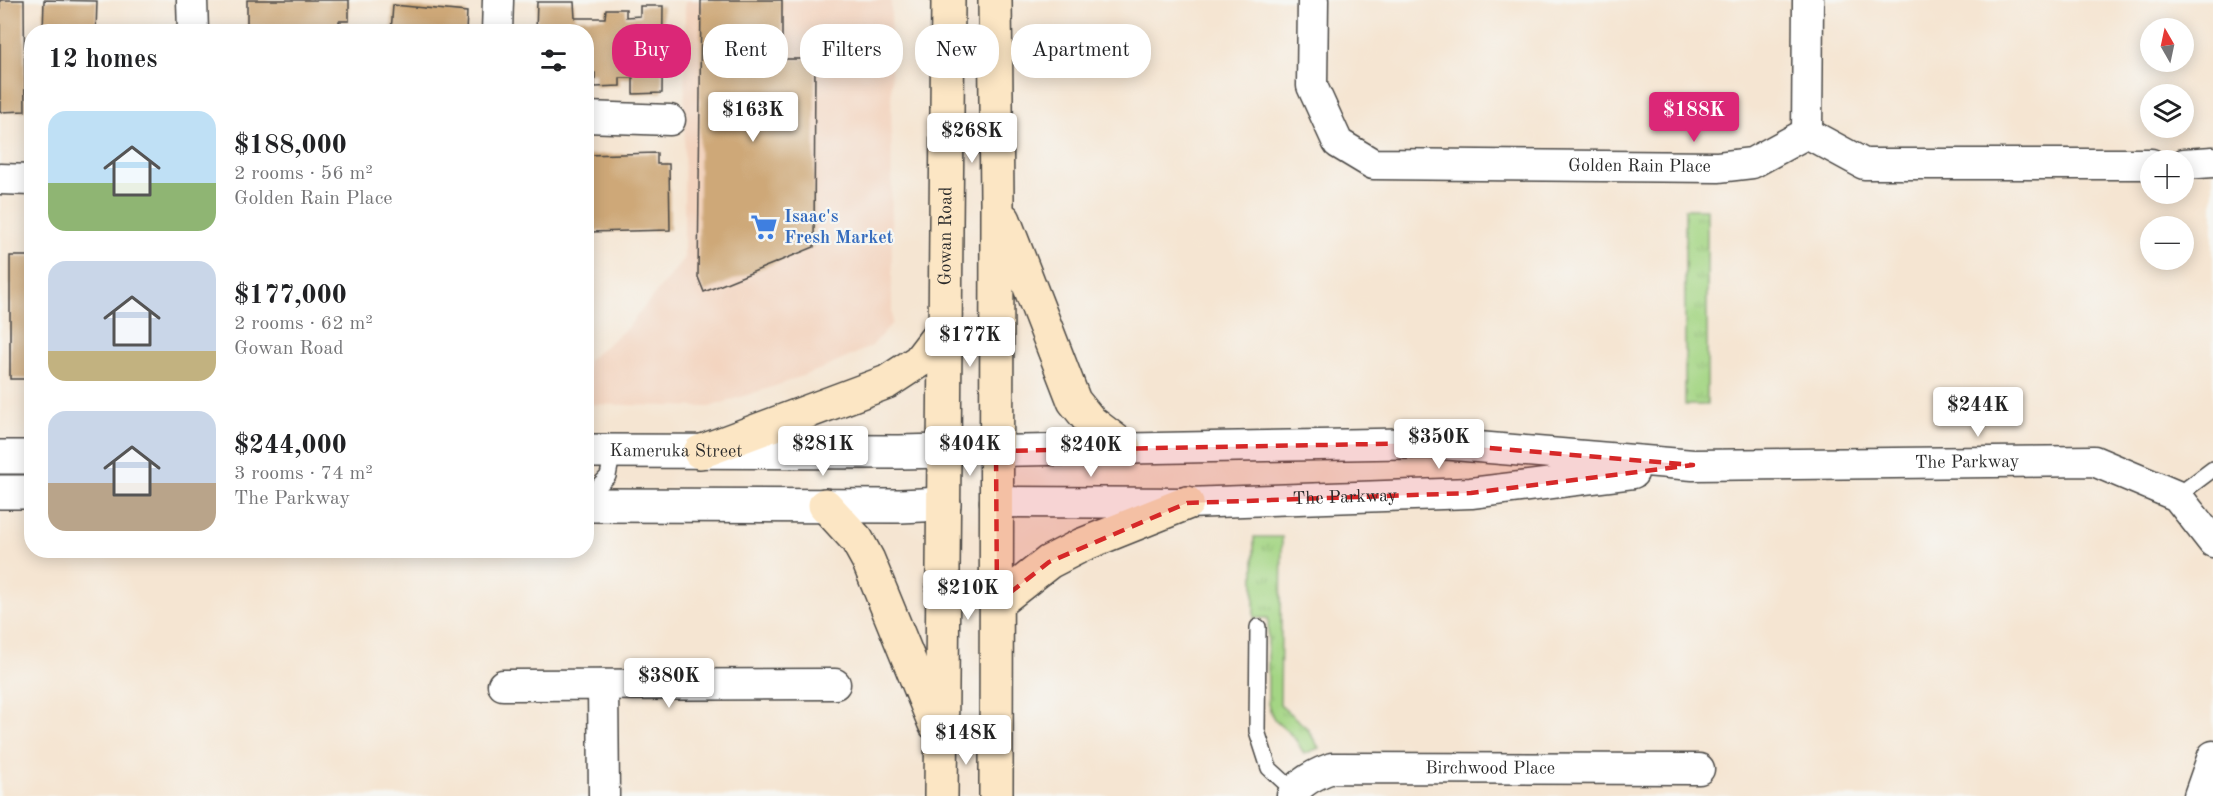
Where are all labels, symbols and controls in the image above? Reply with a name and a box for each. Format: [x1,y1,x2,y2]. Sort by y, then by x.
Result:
north arrow [2140,18,2194,72]
map controls [2140,18,2194,270]
chip: Buy [612,24,691,78]
chip: Rent [703,24,788,78]
chip: Filters [800,24,903,78]
chip: New [915,24,999,78]
chip: Apartment [1011,24,1151,78]
icon: filters [537,44,570,77]
text: 12 homes [48,47,157,73]
button: layers [2140,84,2194,138]
pin: $163K [711,92,795,143]
pin: $188K [1652,92,1736,143]
text: $163K [722,101,784,121]
text: $188K [1663,101,1725,121]
pin: $268K [930,113,1014,164]
text: $268K [941,122,1003,142]
text: $188,000 [234,133,347,159]
icon: home [96,135,168,207]
button: + [2140,150,2194,204]
street label: Golden Rain Place [1568,157,1711,176]
text: 2 rooms · 56 m² [234,164,373,184]
street label: Gowan Road [936,187,955,286]
text: Golden Rain Place [234,189,393,209]
place label: Isaac's Fresh Market [784,208,894,247]
supermarket icon: Isaac's Fresh Market [749,212,779,242]
button: − [2140,216,2194,270]
text: $177,000 [234,283,347,309]
icon: home [96,285,168,357]
text: 2 rooms · 62 m² [234,314,373,334]
pin: $177K [928,317,1012,368]
text: $177K [939,326,1001,346]
text: Gowan Road [234,339,344,359]
pin: $244K [1936,387,2020,438]
text: $244K [1947,396,2009,416]
pin: $350K [1397,419,1481,470]
pin: $281K [781,426,865,477]
pin: $404K [928,426,1012,477]
pin: $240K [1049,427,1133,478]
text: $350K [1408,428,1470,448]
text: $244,000 [234,433,347,459]
icon: home [96,435,168,507]
text: $281K [792,435,854,455]
text: $404K [939,435,1001,455]
text: $240K [1060,436,1122,456]
street label: Kameruka Street [609,442,743,461]
street label: The Parkway [1915,453,2020,472]
text: 3 rooms · 74 m² [234,464,373,484]
street label: The Parkway [1292,487,1398,508]
text: The Parkway [234,489,350,509]
pin: $210K [926,570,1010,621]
text: $210K [937,579,999,599]
pin: $380K [627,658,711,709]
text: $380K [638,667,700,687]
pin: $148K [924,715,1008,766]
text: $148K [935,724,997,744]
street label: Birchwood Place [1425,759,1555,778]

